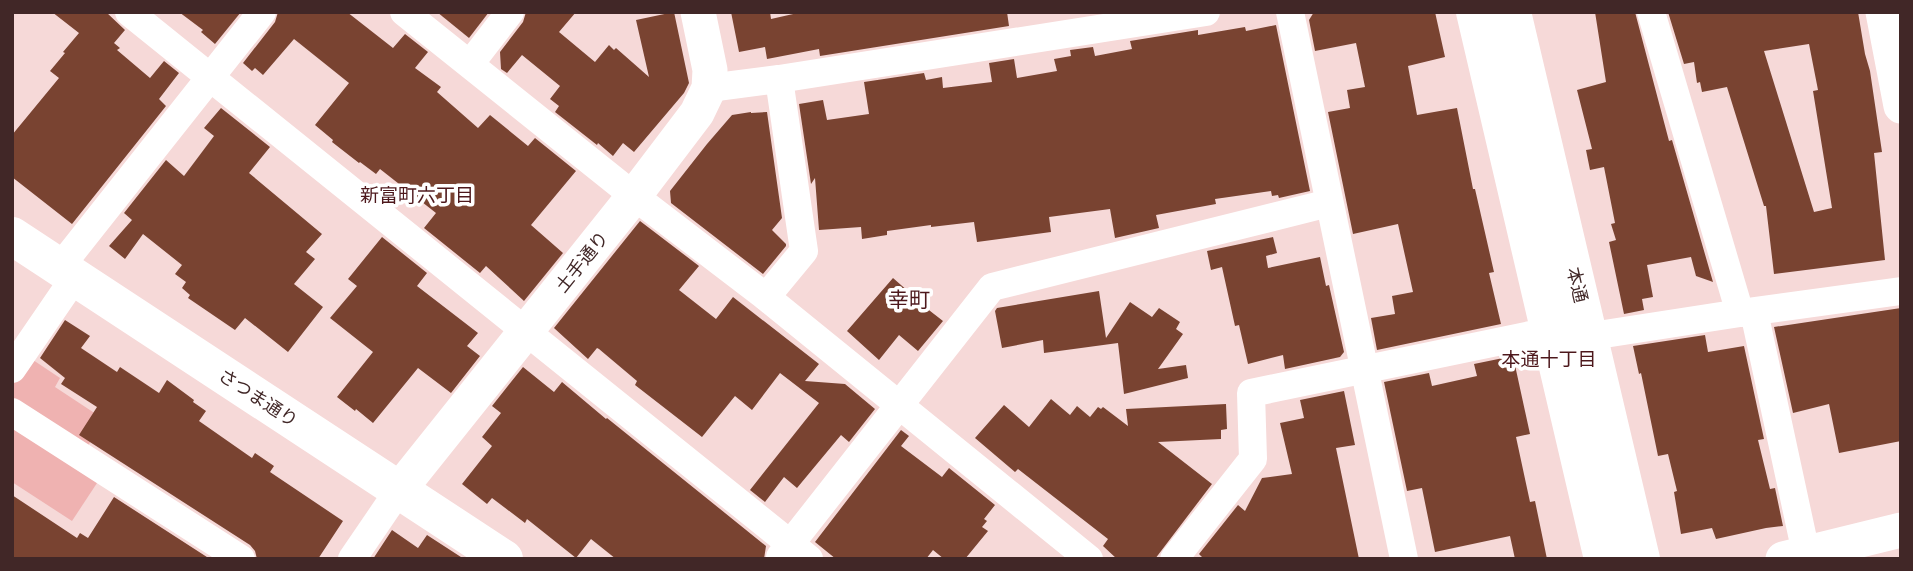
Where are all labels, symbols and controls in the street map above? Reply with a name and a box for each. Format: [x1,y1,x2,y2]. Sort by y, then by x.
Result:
district label: 新富町六丁目 [360,184,474,207]
street label: 土手通り [551,227,613,297]
street label: 本通 [1562,265,1592,305]
district label: 幸町 [888,287,930,313]
district label: 本通十丁目 [1501,348,1597,371]
street label: さつま通り [214,364,302,432]

